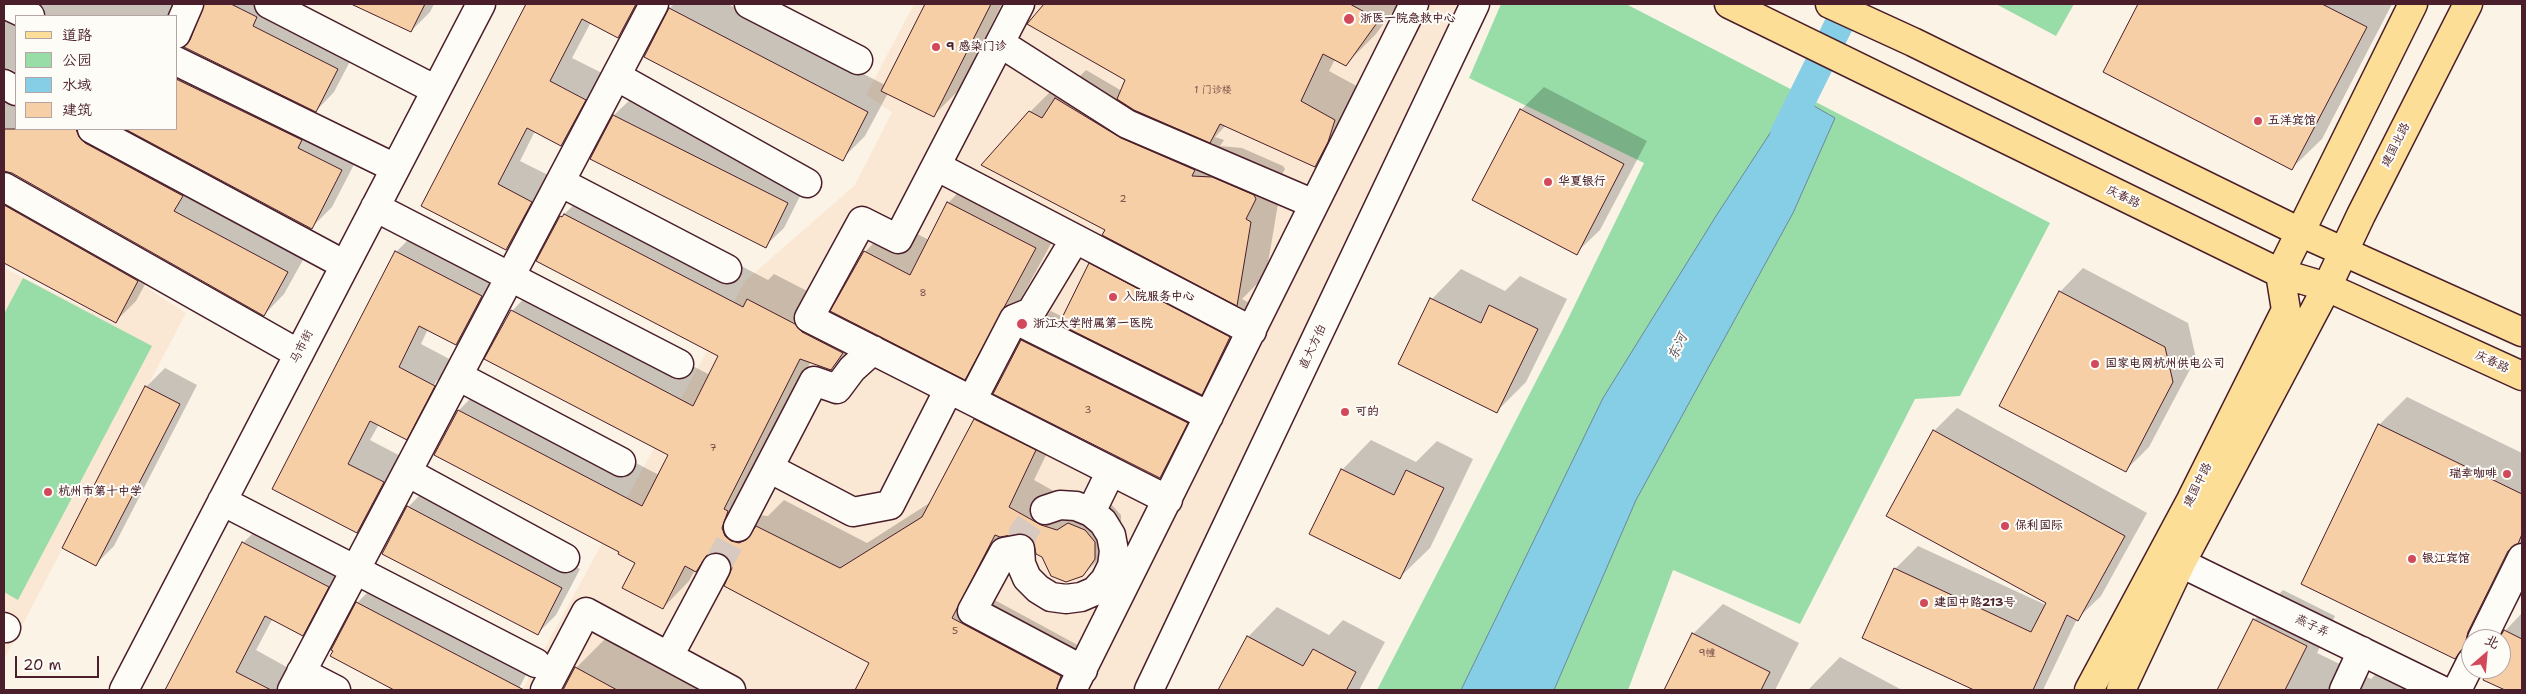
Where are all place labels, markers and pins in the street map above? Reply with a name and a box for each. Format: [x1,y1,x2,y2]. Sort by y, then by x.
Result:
marker: 浙医一院急救中心 [1342,12,1356,26]
place label: 浙医一院急救中心 [1360,12,1456,26]
place label: 9 感染门诊 [946,40,1007,54]
marker: 9 感染门诊 [930,41,942,53]
place label: 五洋宾馆 [2268,114,2316,128]
marker: 五洋宾馆 [2252,115,2264,127]
place label: 华夏银行 [1558,175,1606,189]
marker: 华夏银行 [1542,176,1554,188]
place label: 入院服务中心 [1123,290,1195,304]
marker: 入院服务中心 [1107,291,1119,303]
marker: 浙江大学附属第一医院 [1015,317,1029,331]
place label: 浙江大学附属第一医院 [1033,317,1153,331]
place label: 国家电网杭州供电公司 [2105,357,2225,371]
marker: 国家电网杭州供电公司 [2089,358,2101,370]
place label: 可的 [1355,405,1379,419]
marker: 可的 [1339,406,1351,418]
place label: 瑞幸咖啡 [2449,467,2497,481]
marker: 瑞幸咖啡 [2501,468,2513,480]
place label: 杭州市第十中学 [58,485,142,499]
marker: 杭州市第十中学 [42,486,54,498]
place label: 保利国际 [2015,519,2063,533]
marker: 保利国际 [1999,520,2011,532]
place label: 银江宾馆 [2422,552,2470,566]
marker: 银江宾馆 [2406,553,2418,565]
place label: 建国中路213号 [1934,596,2015,610]
marker: 建国中路213号 [1918,597,1930,609]

